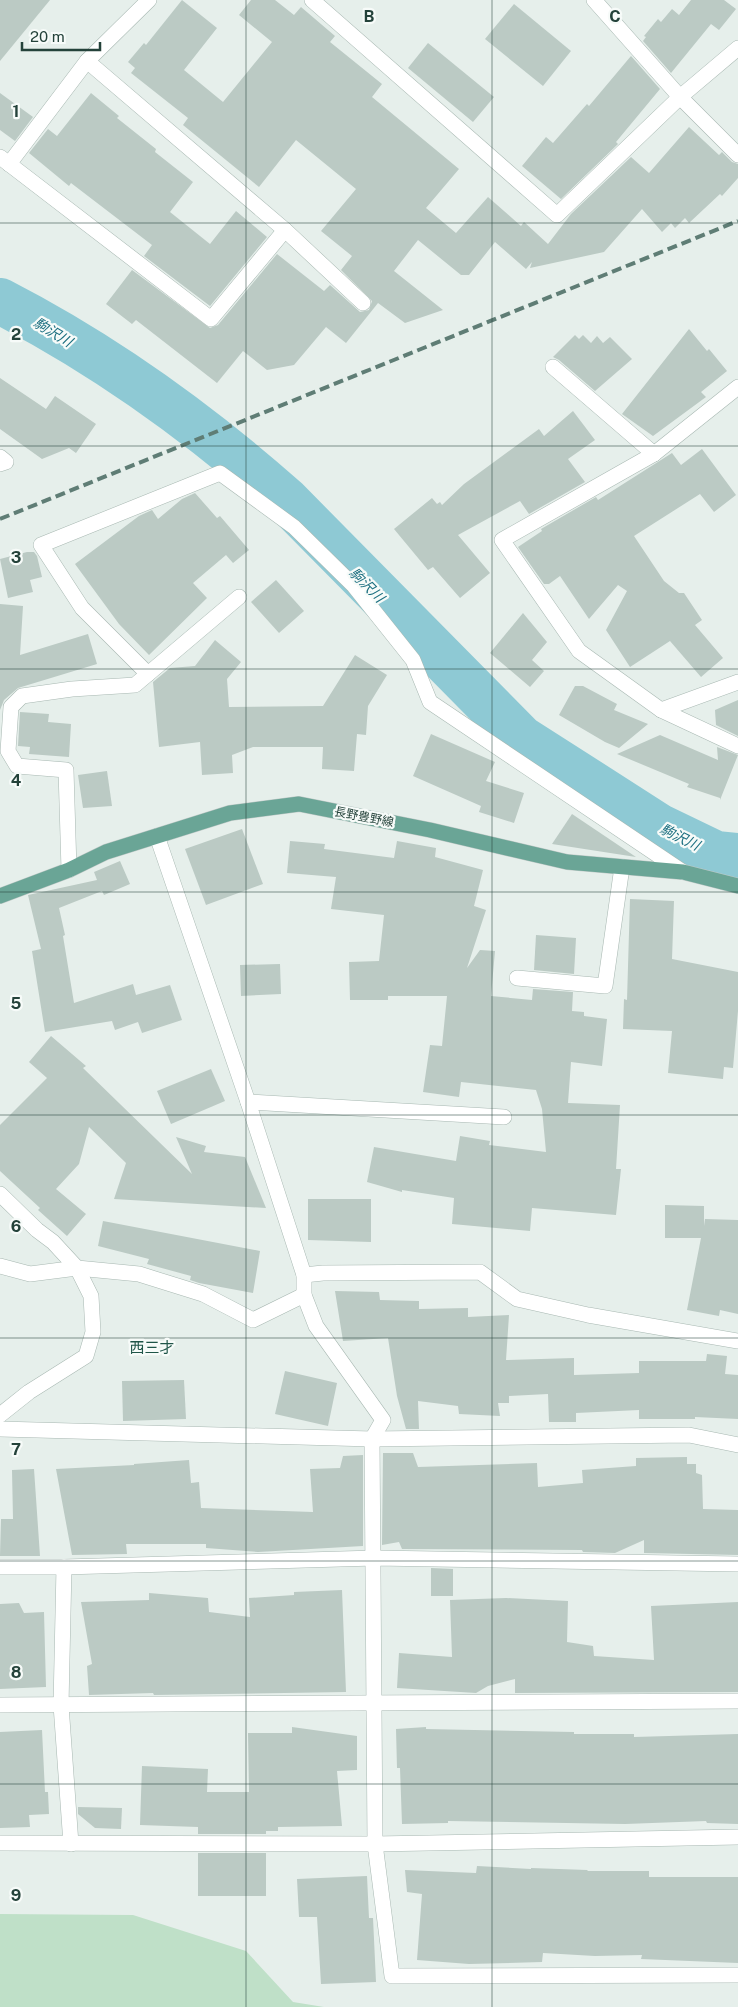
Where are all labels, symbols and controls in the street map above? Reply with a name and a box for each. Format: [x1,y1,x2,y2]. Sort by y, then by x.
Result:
text: B [364,7,375,26]
text: C [609,7,621,26]
scale bar [22,20,100,52]
text: 20 m [30,28,65,45]
text: 1 [13,102,19,121]
water label: 駒沢川 [31,314,77,351]
text: 2 [11,325,21,344]
text: 3 [11,548,21,567]
water label: 駒沢川 [346,564,389,607]
text: 4 [11,771,22,790]
street label: 長野豊野線 [333,804,395,830]
water label: 駒沢川 [658,821,704,854]
text: 5 [11,994,22,1013]
text: 6 [11,1217,21,1236]
district label: 西三才 [129,1339,175,1356]
text: 7 [11,1440,21,1459]
text: 8 [11,1663,22,1682]
text: 9 [11,1886,21,1905]

